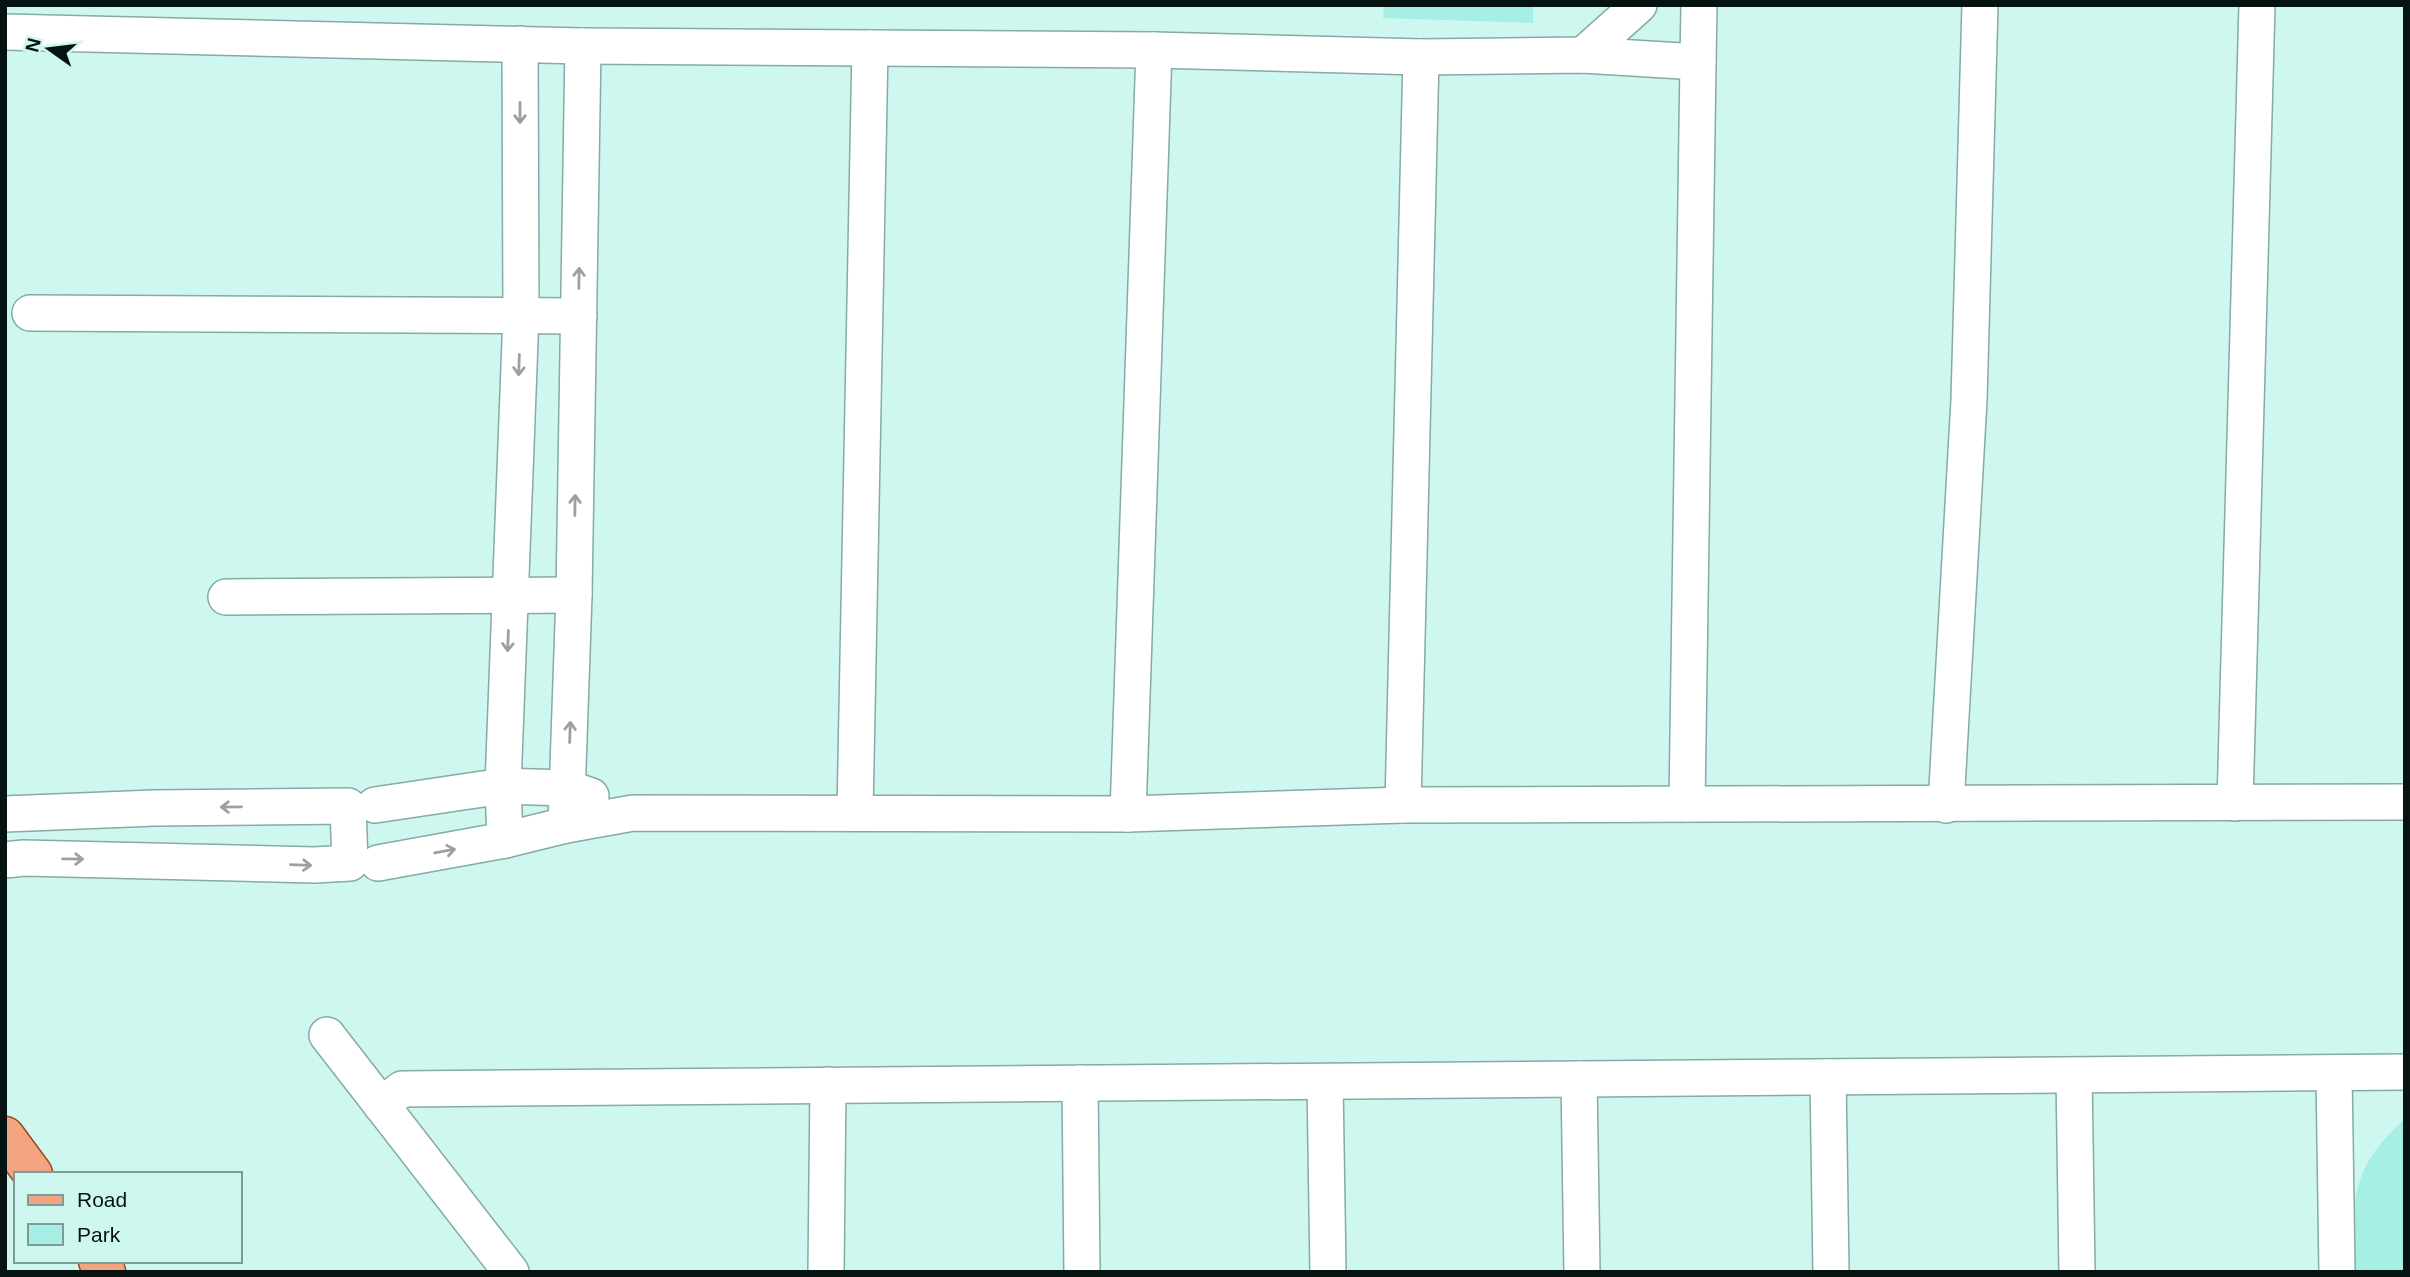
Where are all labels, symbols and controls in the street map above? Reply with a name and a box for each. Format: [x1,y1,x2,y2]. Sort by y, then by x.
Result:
north arrow [14,14,84,84]
text: N [21,36,45,54]
one-way arrow [513,101,527,124]
one-way arrow [573,266,586,289]
one-way arrow [512,353,525,376]
one-way arrow [569,494,582,517]
one-way arrow [502,629,515,652]
one-way arrow [563,721,577,744]
one-way arrow [220,800,243,814]
one-way arrow [433,844,456,857]
one-way arrow [62,852,85,866]
one-way arrow [289,858,312,871]
legend [14,1172,242,1263]
text: Road [77,1188,127,1211]
text: Park [77,1223,121,1246]

